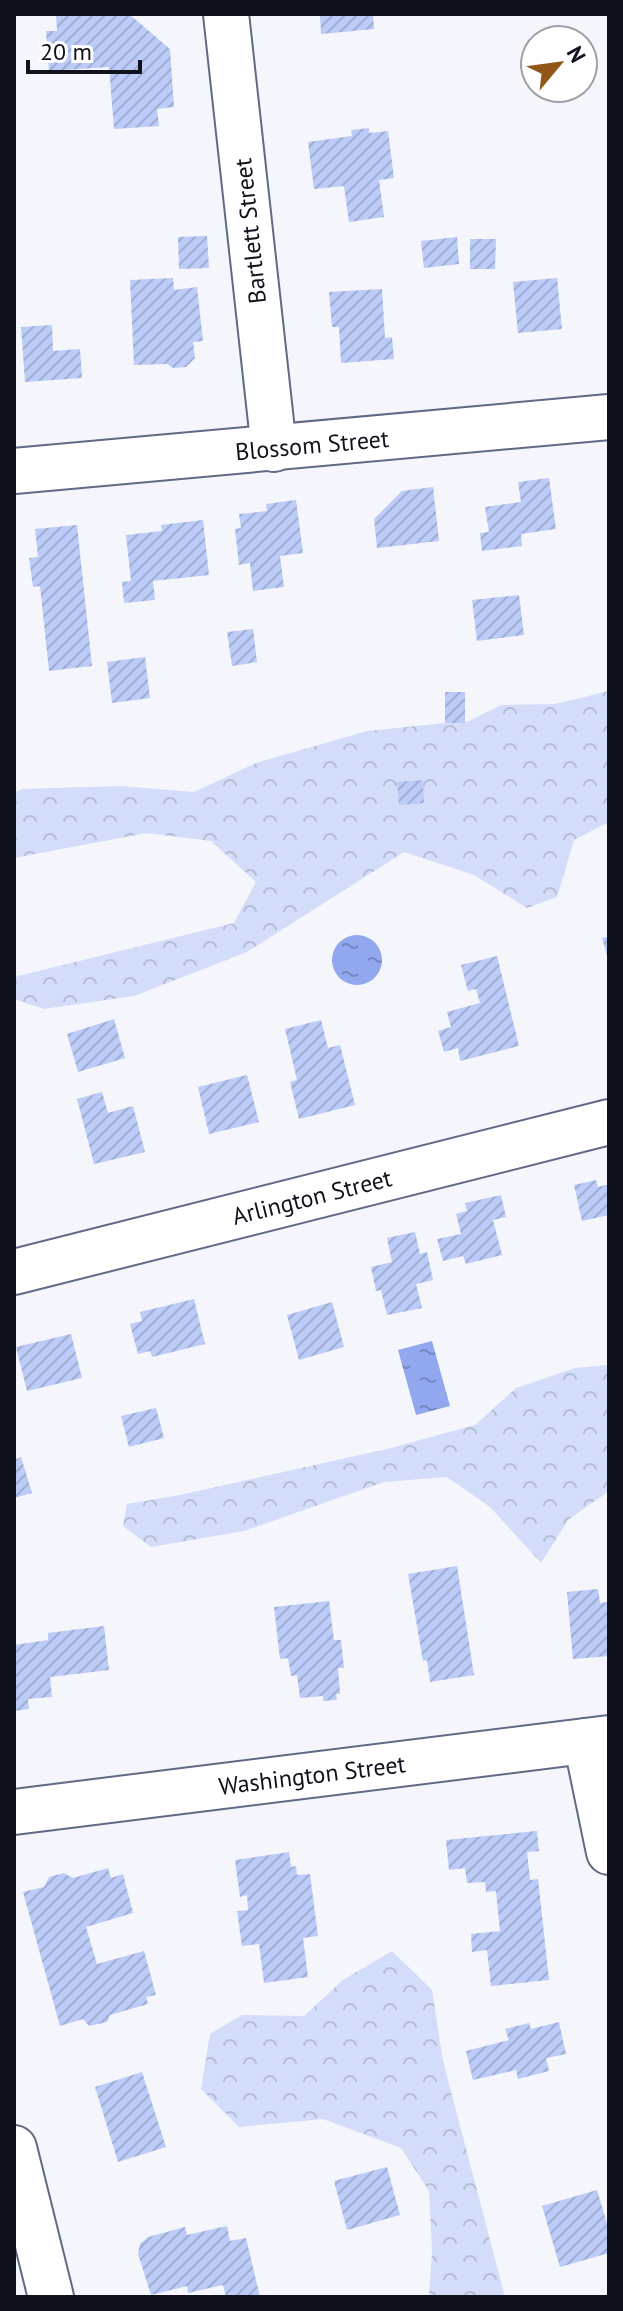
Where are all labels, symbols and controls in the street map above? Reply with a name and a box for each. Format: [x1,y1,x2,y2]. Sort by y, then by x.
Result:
scale bar [28,24,140,74]
north arrow [519,24,599,104]
text: 20 m [40,36,92,67]
text: N [561,41,592,67]
street label: Bartlett Street [227,157,273,305]
street label: Blossom Street [234,423,390,467]
street label: Arlington Street [229,1162,395,1232]
street label: Washington Street [217,1748,407,1802]

